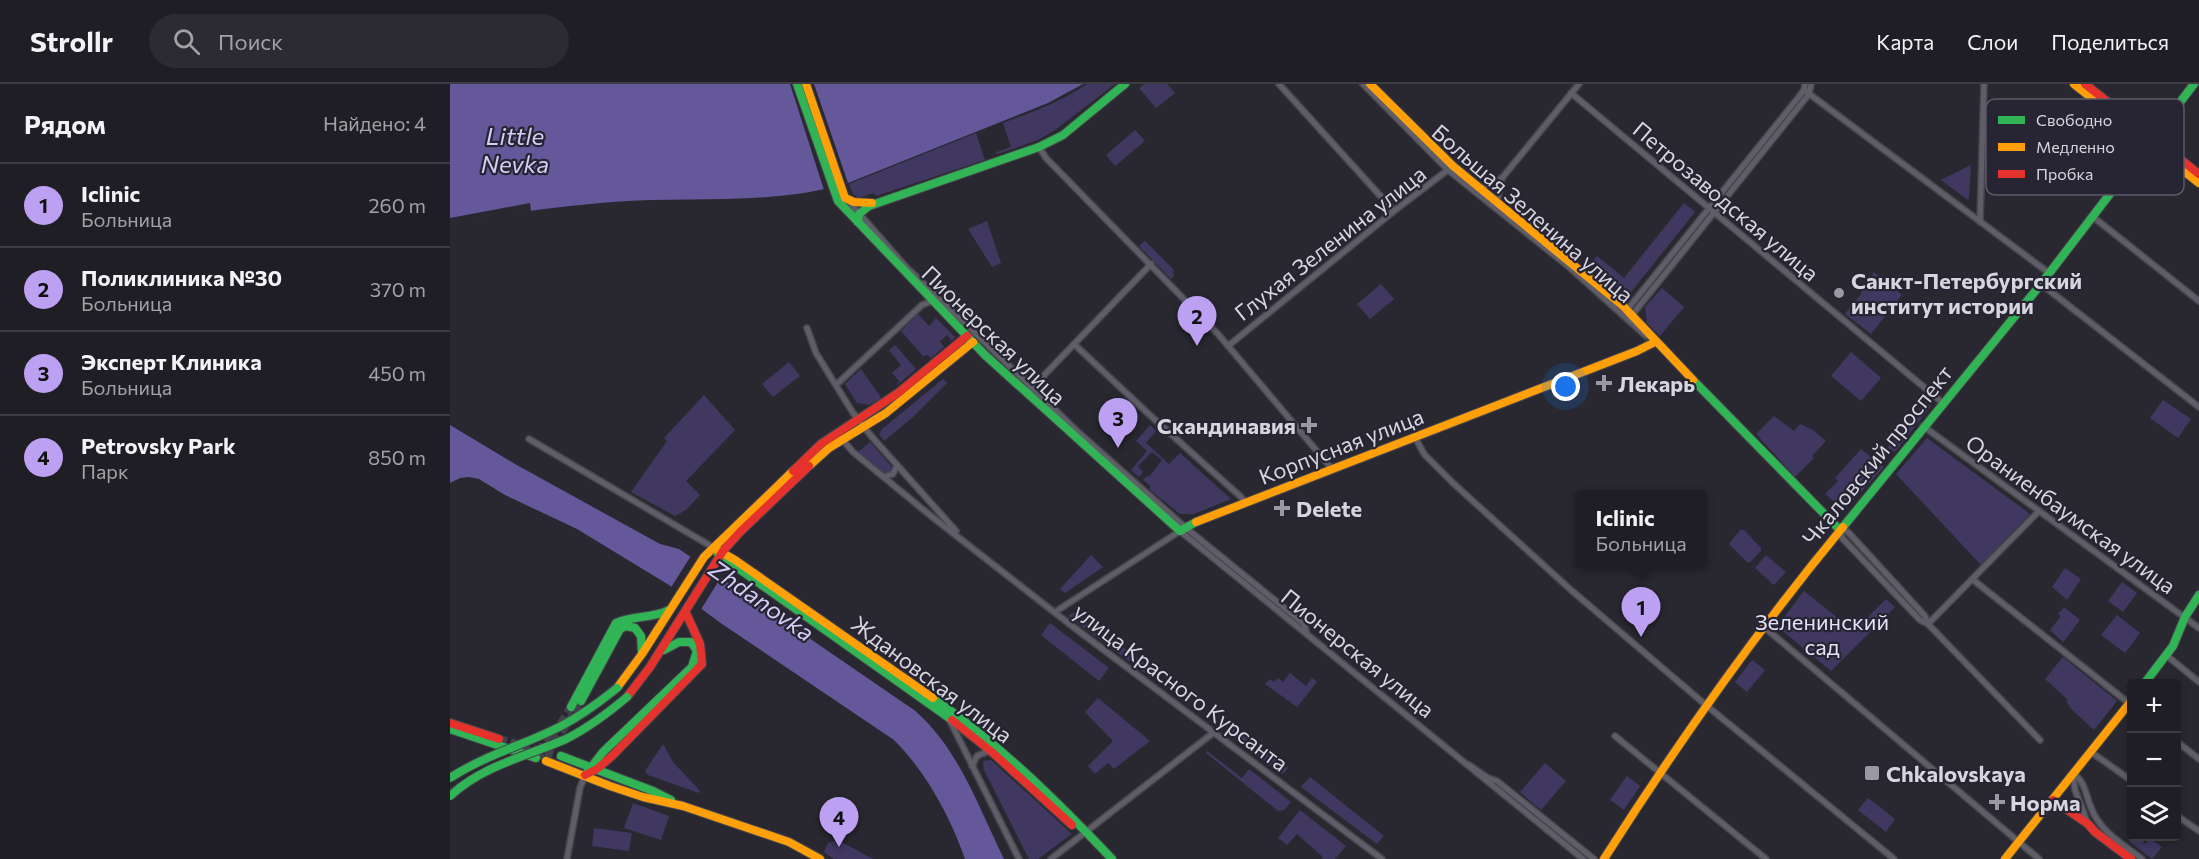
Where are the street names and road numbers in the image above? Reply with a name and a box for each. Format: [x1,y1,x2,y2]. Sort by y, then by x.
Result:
street label: Петрозаводская улица [1628,115,1824,287]
street label: Большая Зеленина улица [1427,118,1639,308]
street label: Глухая Зеленина улица [1229,160,1431,326]
street label: Пионерская улица [917,260,1071,410]
street label: Чкаловский проспект [1796,360,1958,550]
street label: Корпусная улица [1255,402,1427,490]
street label: Ораниенбаумская улица [1961,429,2181,599]
street label: Пионерская улица [1276,583,1440,723]
street label: улица Красного Курсанта [1068,597,1294,777]
street label: Ждановская улица [846,610,1018,748]

